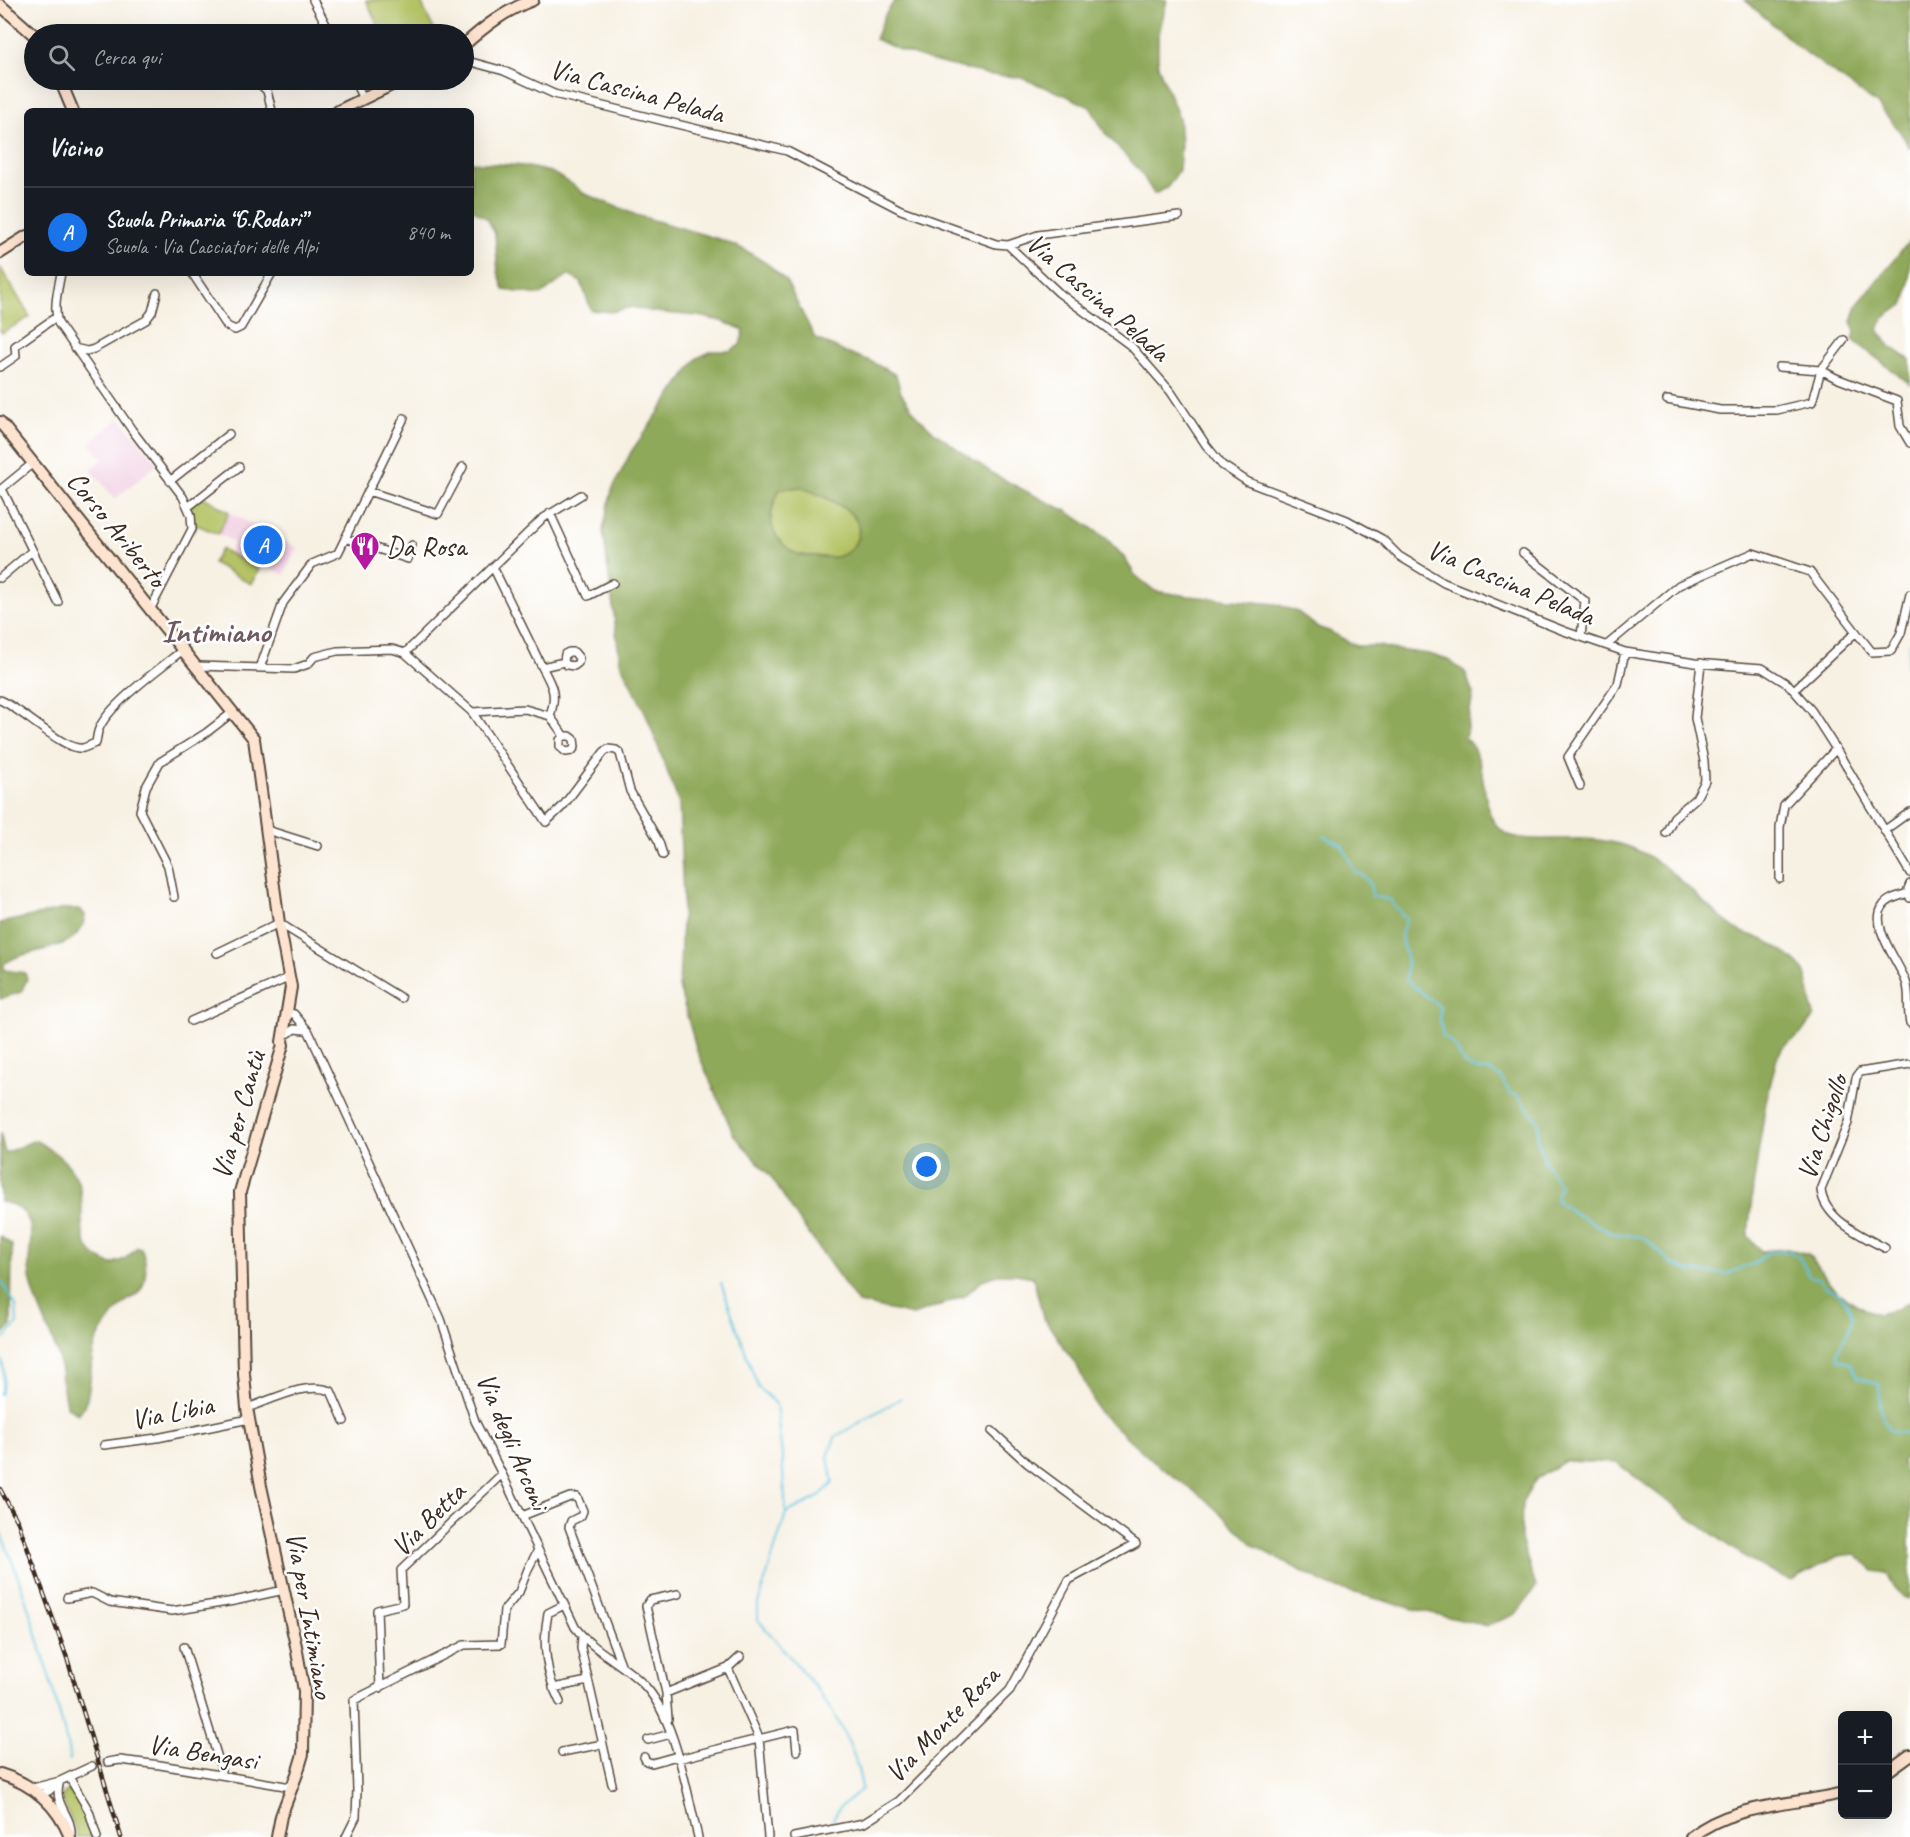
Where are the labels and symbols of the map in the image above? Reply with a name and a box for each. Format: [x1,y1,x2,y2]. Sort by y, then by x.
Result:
street label: Via Cascina Pelada [546,51,729,131]
street label: Via Cascina Pelada [1019,225,1178,370]
street label: Corso Ariberto [60,464,176,597]
pin: A [244,522,282,568]
place label: Da Rosa [386,529,469,564]
restaurant icon: Da Rosa [349,530,381,572]
street label: Via Cascina Pelada [1422,531,1602,634]
district label: Intimiano [162,611,273,652]
street label: Via per Cantù [203,1046,273,1183]
street label: Via Chigollo [1789,1067,1856,1184]
your location [912,1152,941,1181]
street label: Via degli Arconi [469,1367,559,1518]
street label: Via Libia [128,1387,218,1437]
street label: Via Betta [383,1473,474,1564]
street label: Via per Intimiano [278,1529,342,1703]
street label: Via Monte Rosa [878,1656,1008,1790]
street label: Via Bengasi [146,1726,264,1778]

